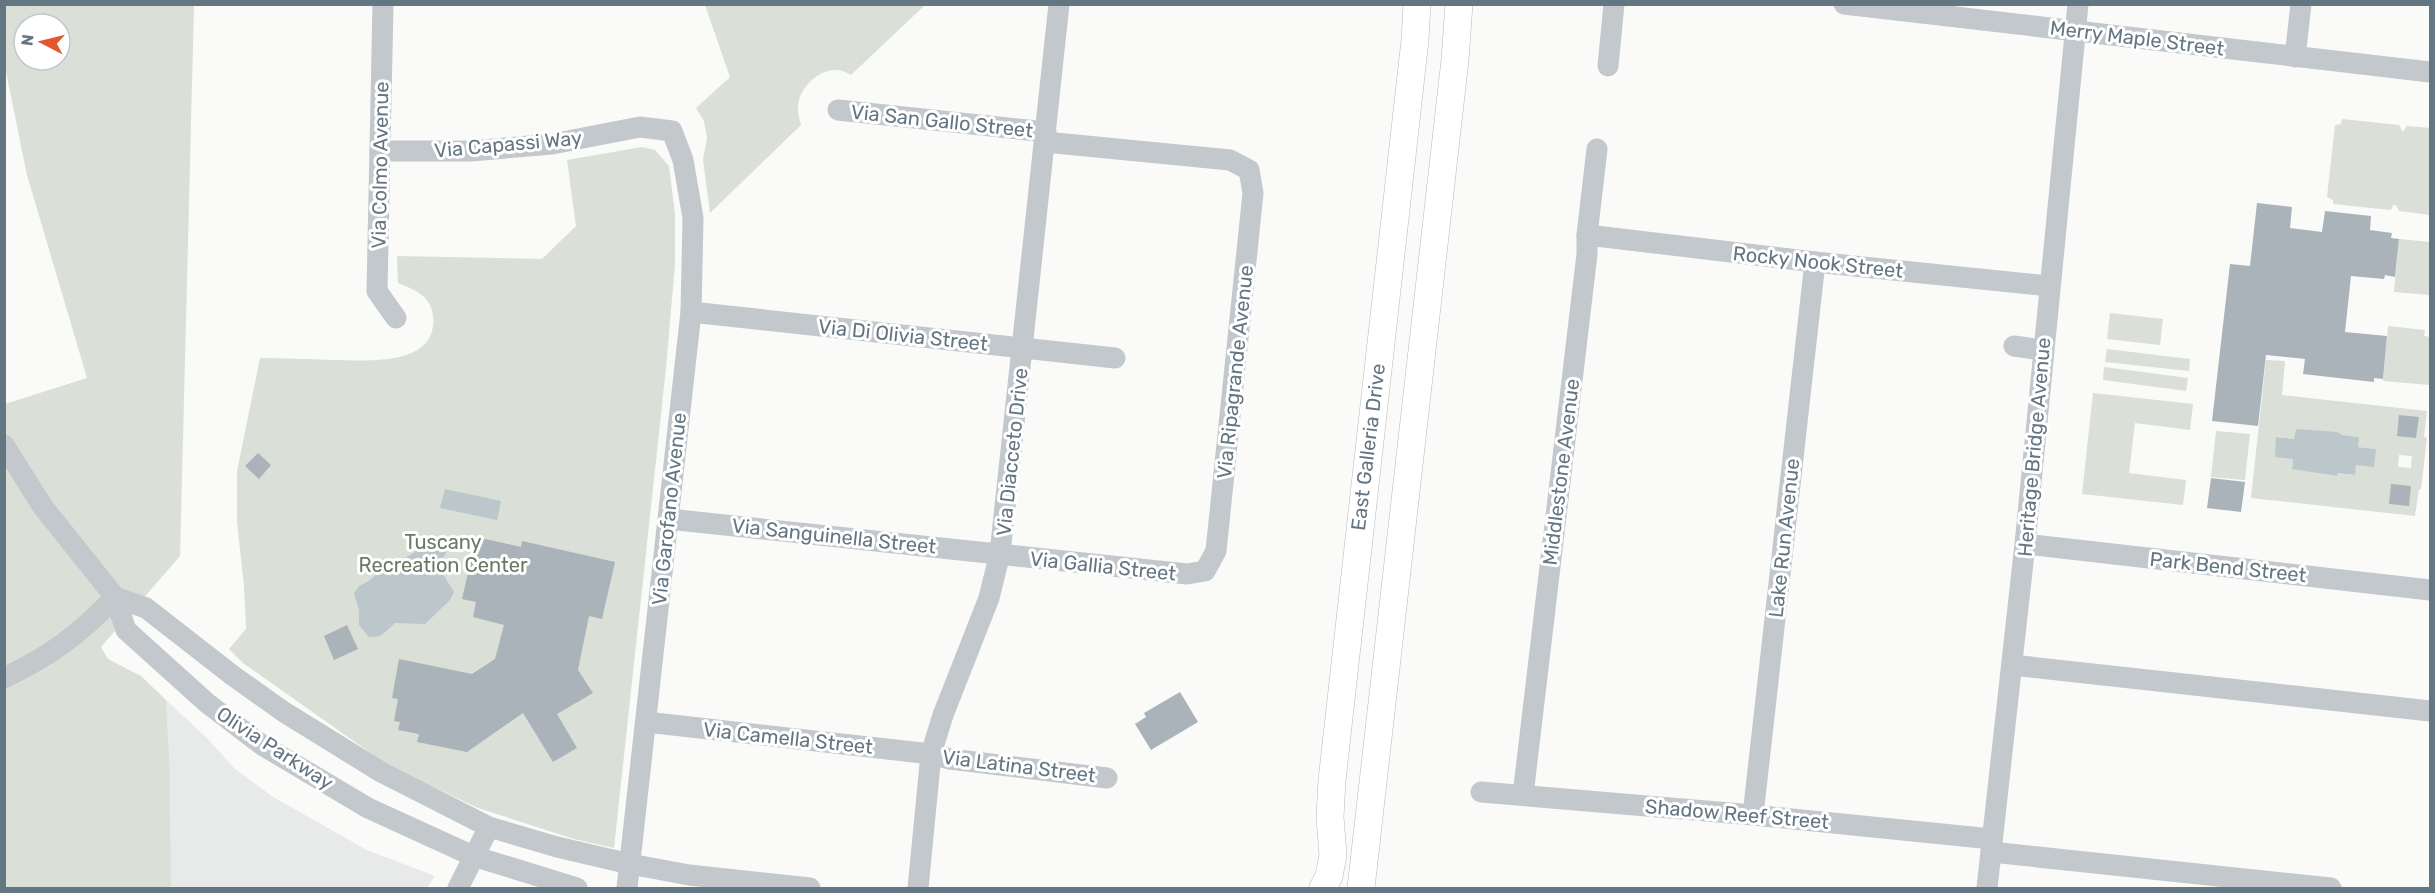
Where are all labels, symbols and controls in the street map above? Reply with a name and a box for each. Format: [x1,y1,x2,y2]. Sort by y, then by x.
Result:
north arrow [12,12,72,72]
street label: Merry Maple Street [2049,15,2226,61]
text: N [17,33,38,47]
street label: Via Colmo Avenue [367,81,393,249]
street label: Via San Gallo Street [850,100,1034,143]
street label: Via Capassi Way [433,126,583,162]
street label: Rocky Nook Street [1732,241,1904,283]
street label: Via Ripagrande Avenue [1212,264,1258,480]
street label: Via Di Olivia Street [817,314,989,356]
street label: Heritage Bridge Avenue [2012,336,2056,558]
street label: East Galleria Drive [1346,362,1390,532]
street label: Via Diacceto Drive [991,367,1033,537]
street label: Middlestone Avenue [1538,377,1584,567]
street label: Via Garofano Avenue [647,411,691,607]
street label: Lake Run Avenue [1764,457,1804,619]
street label: Via Sanguinella Street [731,513,937,559]
park label: Tuscany Recreation Center [358,530,528,577]
street label: Via Gallia Street [1029,546,1177,586]
street label: Park Bend Street [2148,547,2308,587]
street label: Olivia Parkway [212,701,338,795]
street label: Via Camella Street [702,717,874,759]
street label: Via Latina Street [941,745,1097,787]
street label: Shadow Reef Street [1644,794,1830,834]

